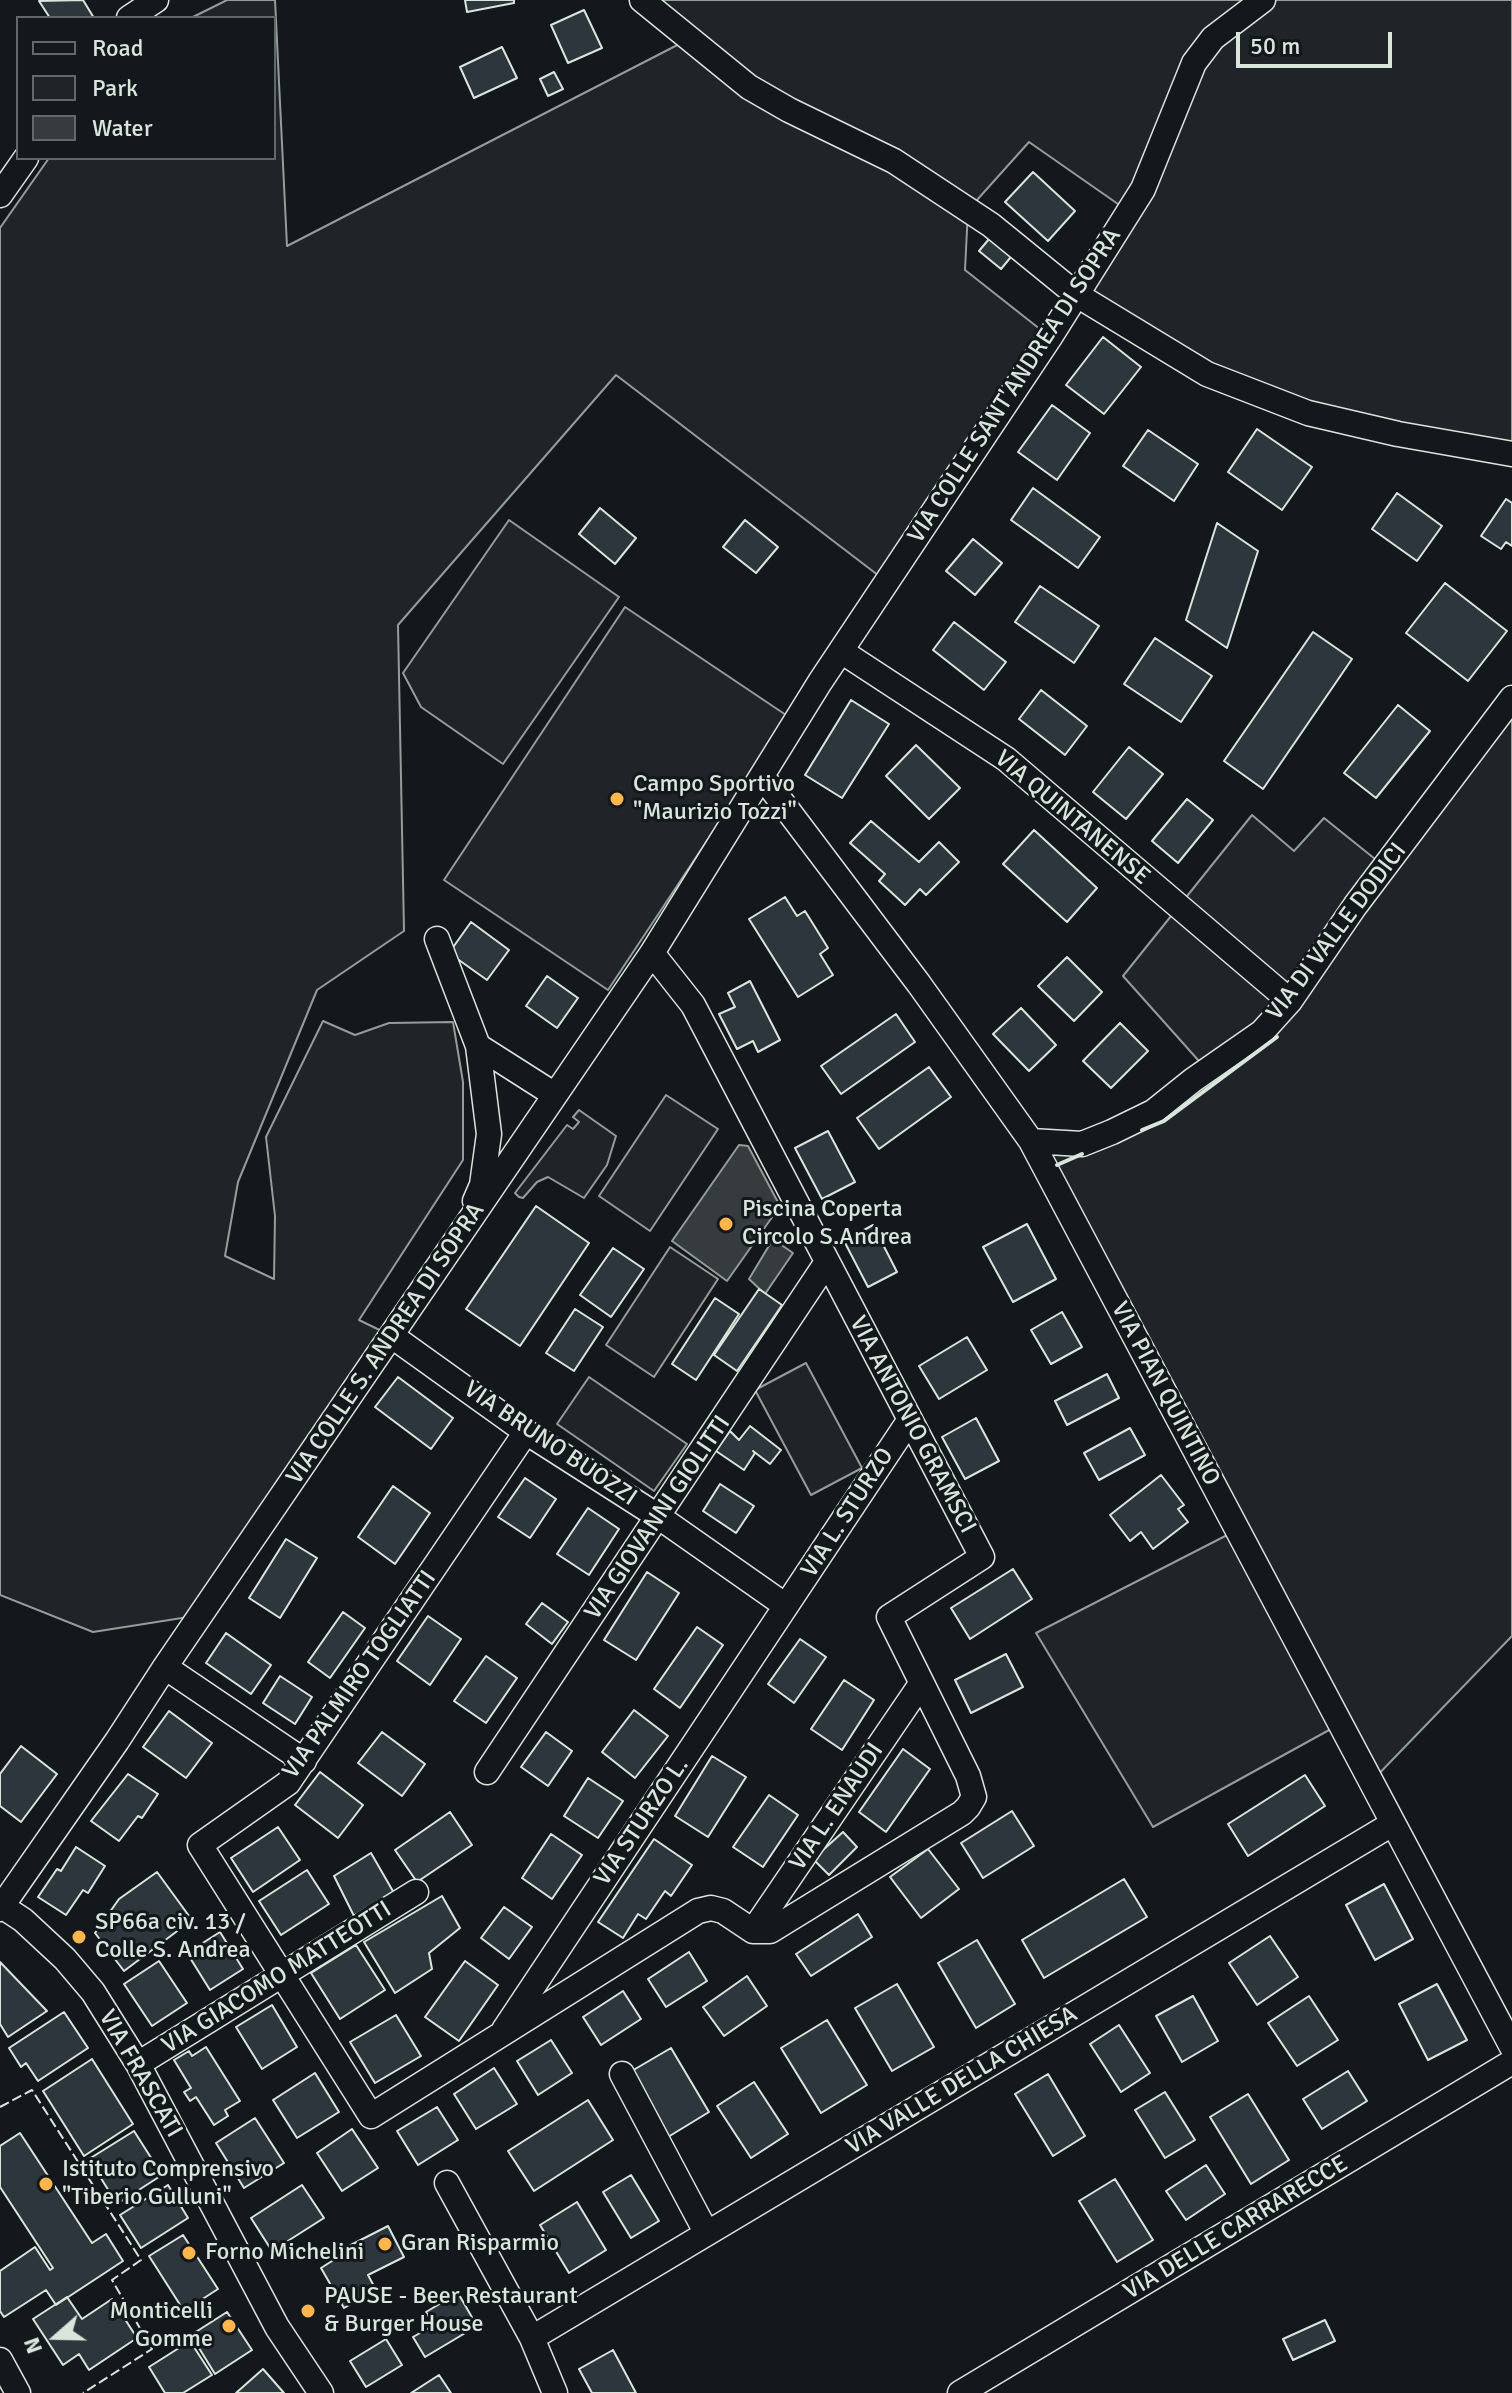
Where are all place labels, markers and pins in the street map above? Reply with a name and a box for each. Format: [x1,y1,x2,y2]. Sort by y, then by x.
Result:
place label: Campo Sportivo "Maurizio Tozzi" [633,771,797,827]
marker: Campo Sportivo "Maurizio Tozzi" [608,790,626,808]
place label: Piscina Coperta Circolo S.Andrea [742,1196,912,1252]
marker: Piscina Coperta Circolo S.Andrea [717,1215,735,1233]
place label: SP66a civ. 13 / Colle S. Andrea [95,1909,251,1965]
marker: SP66a civ. 13 / Colle S. Andrea [70,1928,88,1946]
place label: Istituto Comprensivo "Tiberio Gulluni" [62,2156,274,2212]
marker: Istituto Comprensivo "Tiberio Gulluni" [37,2175,55,2193]
place label: Gran Risparmio [401,2230,559,2258]
marker: Gran Risparmio [376,2235,394,2253]
place label: Forno Michelini [205,2239,364,2267]
marker: Forno Michelini [180,2244,198,2262]
place label: PAUSE - Beer Restaurant & Burger House [324,2283,578,2339]
place label: Monticelli Gomme [110,2298,213,2354]
marker: PAUSE - Beer Restaurant & Burger House [299,2302,317,2320]
marker: Monticelli Gomme [220,2317,238,2335]

